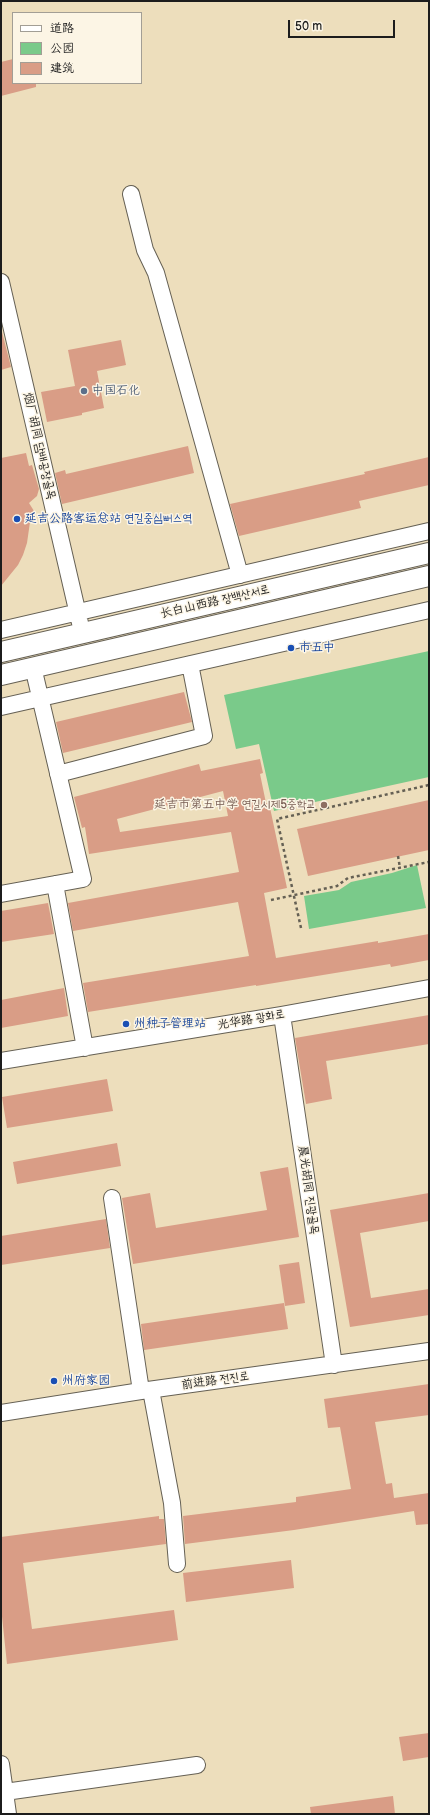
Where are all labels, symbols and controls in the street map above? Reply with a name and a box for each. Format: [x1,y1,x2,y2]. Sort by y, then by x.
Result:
legend [12,12,142,84]
scale bar [290,12,397,38]
text: 50 m [295,19,322,34]
text: 道路 [50,21,74,36]
text: 公园 [50,41,74,56]
text: 建筑 [50,61,74,76]
place label: 中国石化 [92,384,140,398]
marker: 中国石化 [79,386,89,396]
street label: 烟厂胡同 담배공장골목 [20,391,58,501]
place label: 延吉公路客运总站 연길중심뻐스역 [25,512,192,526]
marker: 延吉公路客运总站 연길중심뻐스역 [12,514,22,524]
street label: 长白山西路 장백산서로 [159,582,271,622]
place label: 市五中 [299,641,335,655]
marker: 市五中 [286,643,296,653]
place label: 延吉市第五中学 연길시제5중학교 [154,798,316,812]
marker: 延吉市第五中学 연길시제5중학교 [319,800,329,810]
street label: 光华路 광화로 [216,1007,286,1033]
place label: 州种子管理站 [134,1017,206,1031]
marker: 州种子管理站 [121,1019,131,1029]
street label: 晨光胡同 진광골목 [295,1145,321,1235]
street label: 前进路 전진로 [180,1369,250,1393]
place label: 州府家园 [62,1374,110,1388]
marker: 州府家园 [49,1376,59,1386]

